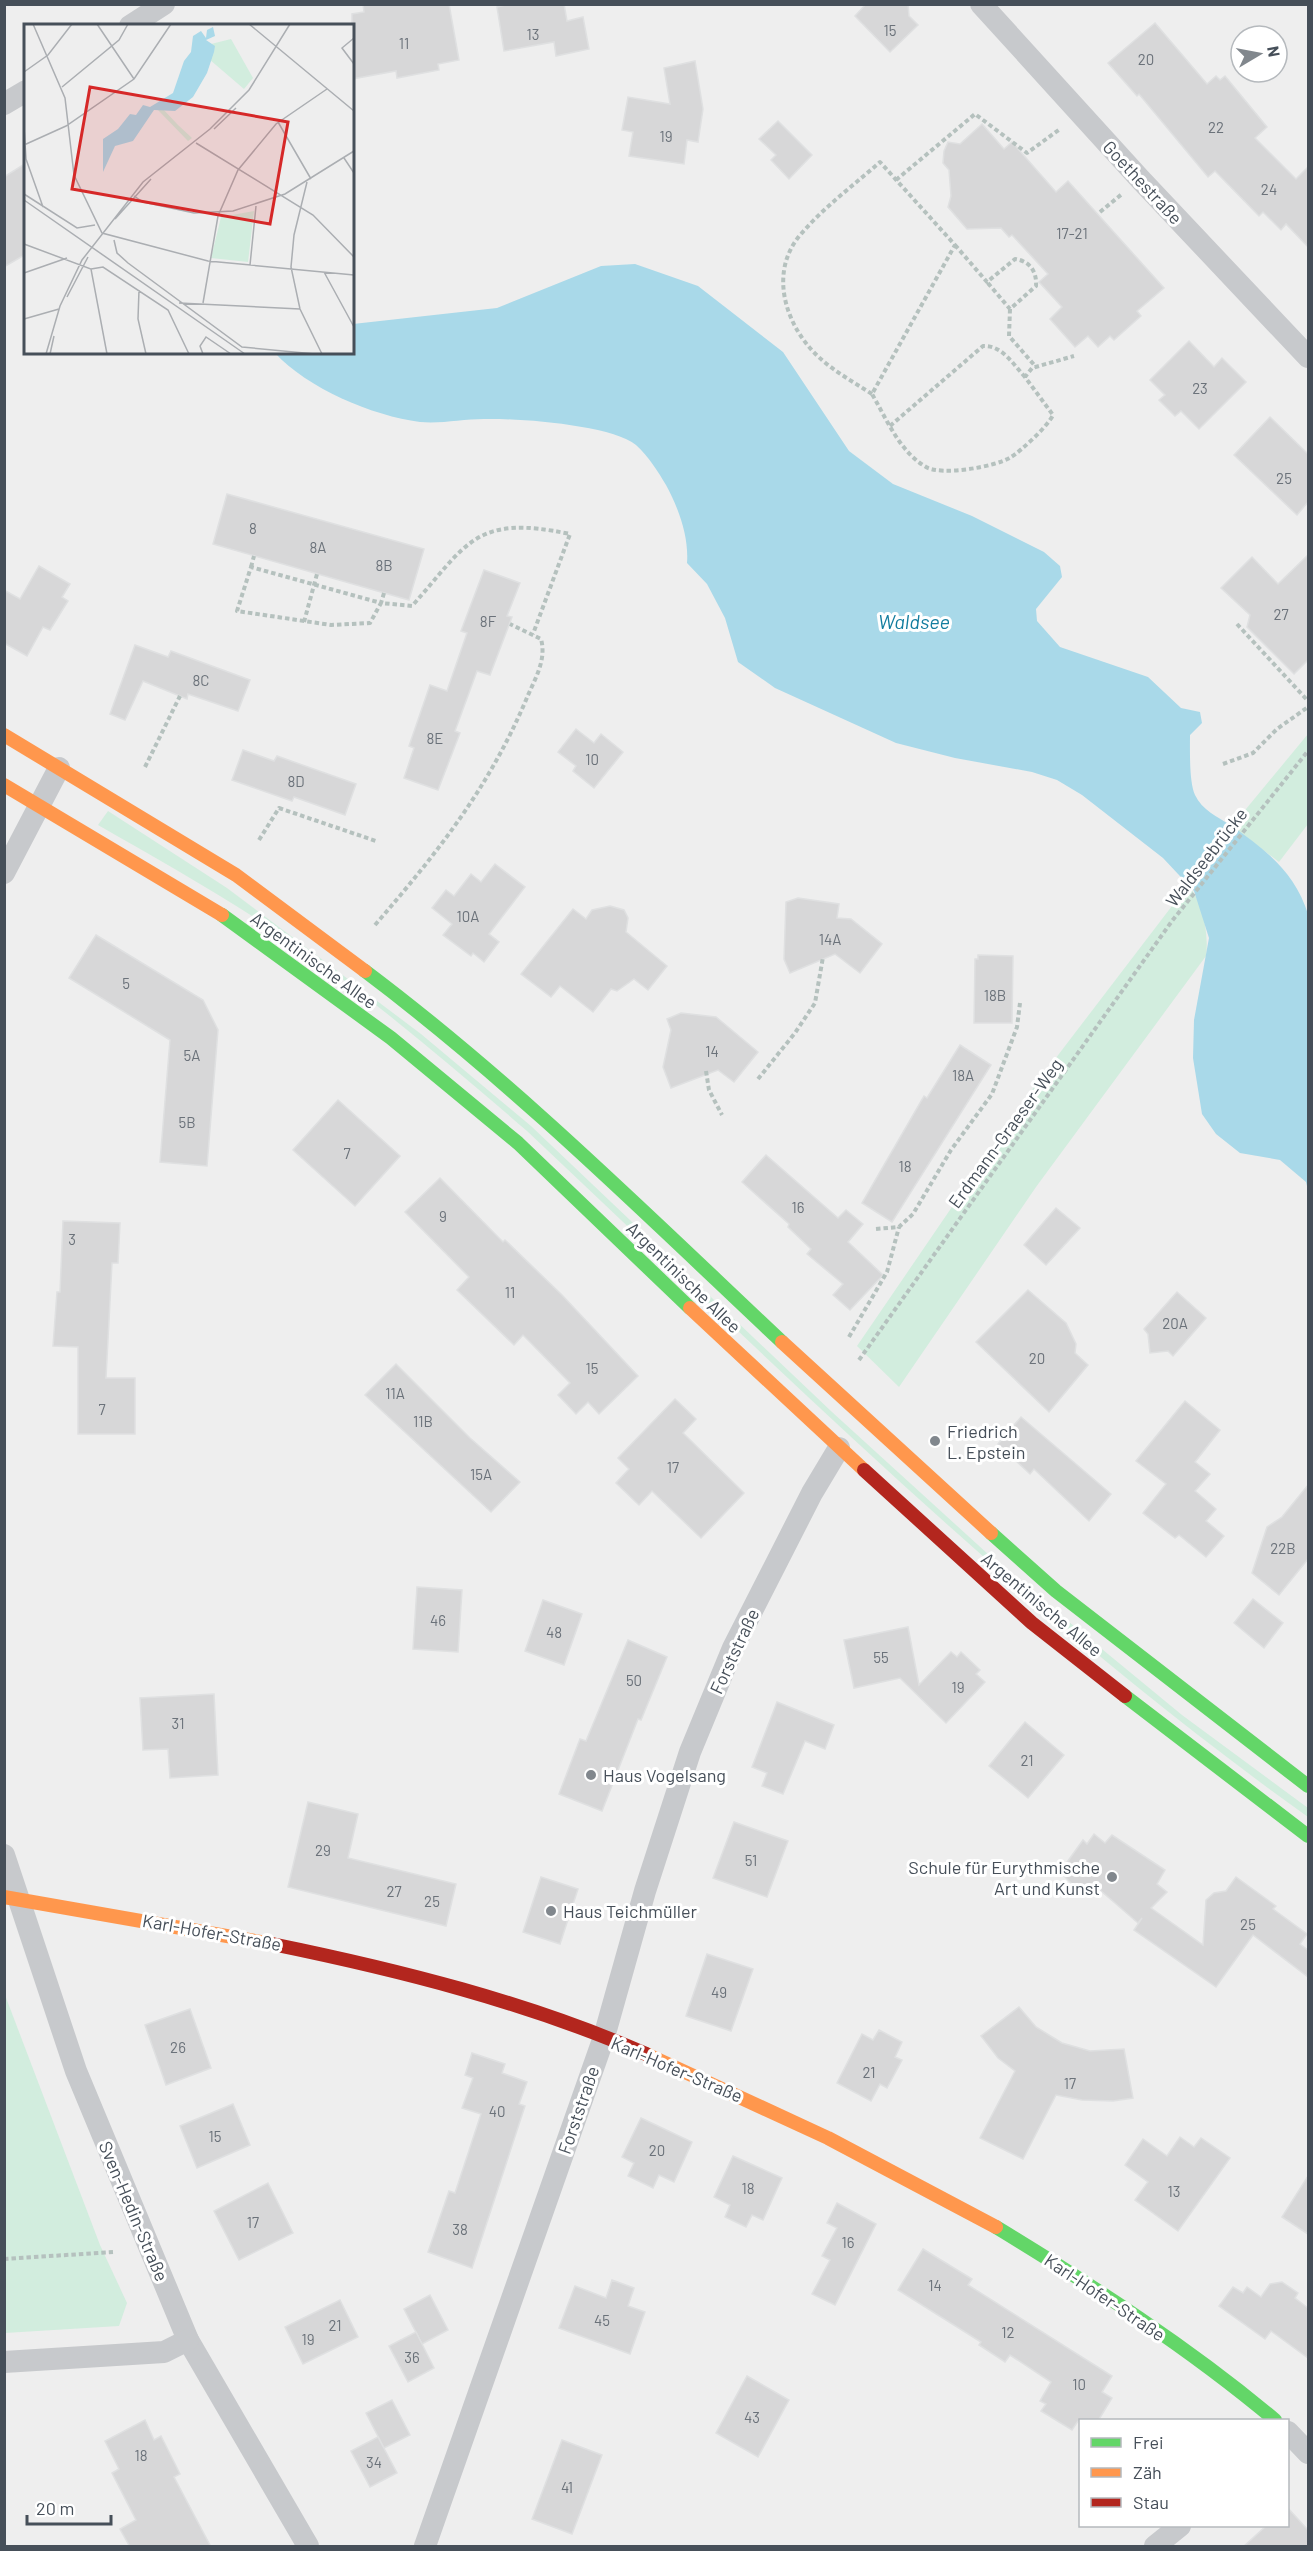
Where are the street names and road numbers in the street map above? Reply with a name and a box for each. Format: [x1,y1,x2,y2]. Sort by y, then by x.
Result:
street label: Goethestraße [1099,136,1187,228]
street label: Waldseebrücke [1160,803,1252,911]
street label: Argentinische Allee [247,907,381,1013]
street label: Erdmann-Graeser-Weg [943,1054,1067,1212]
street label: Argentinische Allee [622,1217,746,1337]
street label: Argentinische Allee [977,1547,1107,1661]
street label: Forststraße [705,1605,763,1697]
street label: Karl-Hofer-Straße [141,1909,283,1955]
street label: Karl-Hofer-Straße [608,2031,746,2107]
street label: Forststraße [553,2063,603,2157]
street label: Sven-Hedin-Straße [95,2138,173,2284]
street label: Karl-Hofer-Straße [1041,2249,1169,2345]

